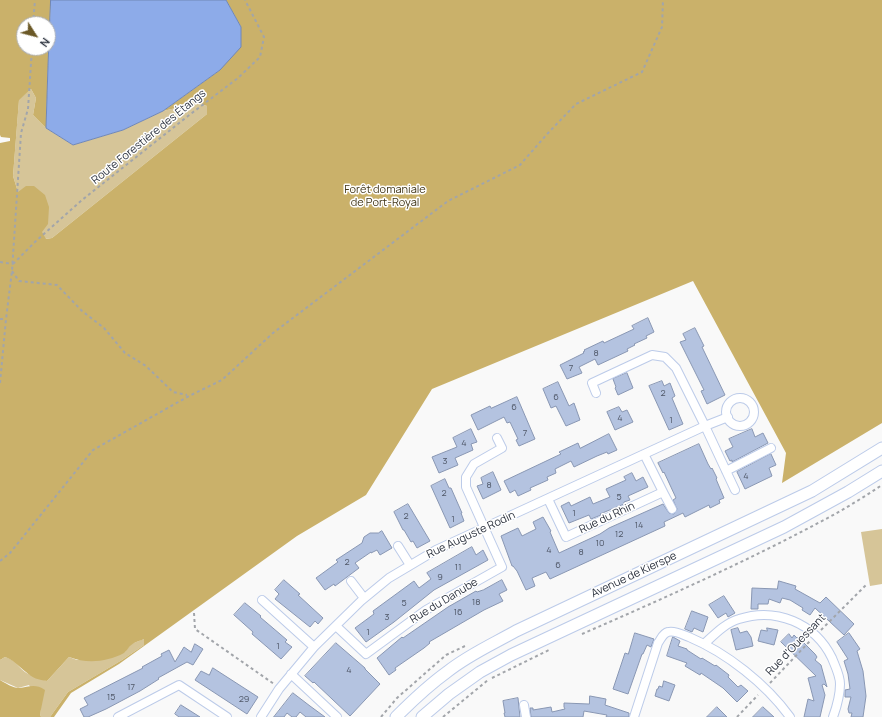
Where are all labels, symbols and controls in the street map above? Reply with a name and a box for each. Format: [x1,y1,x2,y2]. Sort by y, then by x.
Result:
north arrow [16,16,56,56]
text: N [37,35,54,50]
street label: Route Forestière des Étangs [89,87,209,187]
park label: Forêt domaniale de Port-Royal [344,183,426,209]
house number: 8 [593,348,599,358]
house number: 7 [569,363,573,373]
house number: 2 [660,388,666,398]
house number: 6 [553,392,559,402]
house number: 6 [511,402,517,412]
house number: 4 [617,413,623,423]
house number: 1 [669,415,673,425]
house number: 7 [523,428,527,438]
house number: 4 [461,438,467,448]
house number: 3 [443,456,447,466]
house number: 4 [743,471,749,481]
house number: 8 [486,480,492,490]
house number: 2 [441,488,447,498]
house number: 5 [616,492,622,502]
street label: Rue du Rhin [577,499,637,537]
house number: 1 [572,508,576,518]
street label: Rue Auguste Rodin [425,509,517,561]
house number: 2 [403,511,409,521]
house number: 1 [451,514,455,524]
house number: 14 [635,520,643,530]
house number: 12 [615,529,623,539]
house number: 10 [596,538,604,548]
house number: 4 [546,545,552,555]
house number: 8 [578,547,584,557]
street label: Avenue de Kierspe [589,549,679,601]
house number: 2 [344,557,350,567]
house number: 6 [555,560,561,570]
house number: 11 [454,562,462,572]
house number: 9 [437,572,443,582]
street label: Rue du Danube [408,576,480,626]
house number: 18 [472,597,480,607]
house number: 5 [401,598,407,608]
house number: 16 [453,607,463,617]
street label: Rue d'Ouessant [763,611,829,679]
house number: 3 [385,612,389,622]
house number: 1 [366,627,370,637]
house number: 1 [276,641,280,651]
house number: 4 [346,665,352,675]
house number: 17 [127,682,135,692]
house number: 15 [107,692,115,702]
house number: 29 [239,694,249,704]

